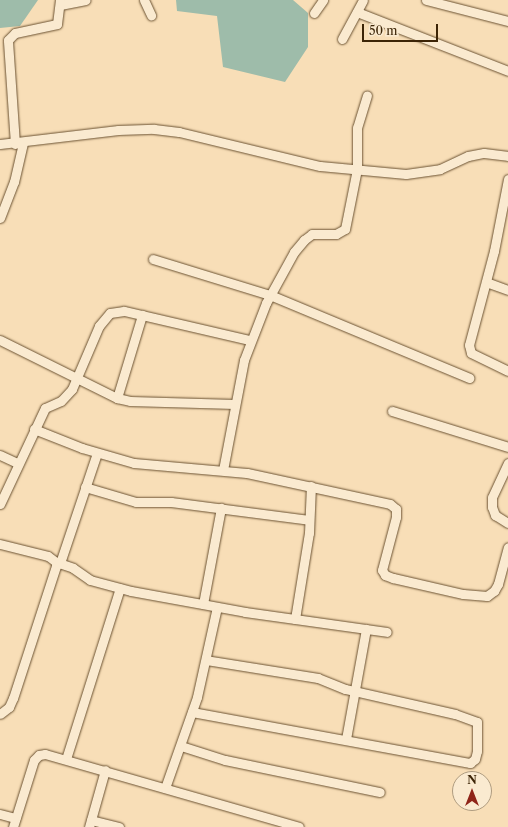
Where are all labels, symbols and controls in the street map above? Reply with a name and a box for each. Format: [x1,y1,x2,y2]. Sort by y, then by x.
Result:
scale bar [364,16,440,42]
text: 50 m [369,23,398,38]
north arrow [452,771,492,811]
text: N [467,773,477,787]

